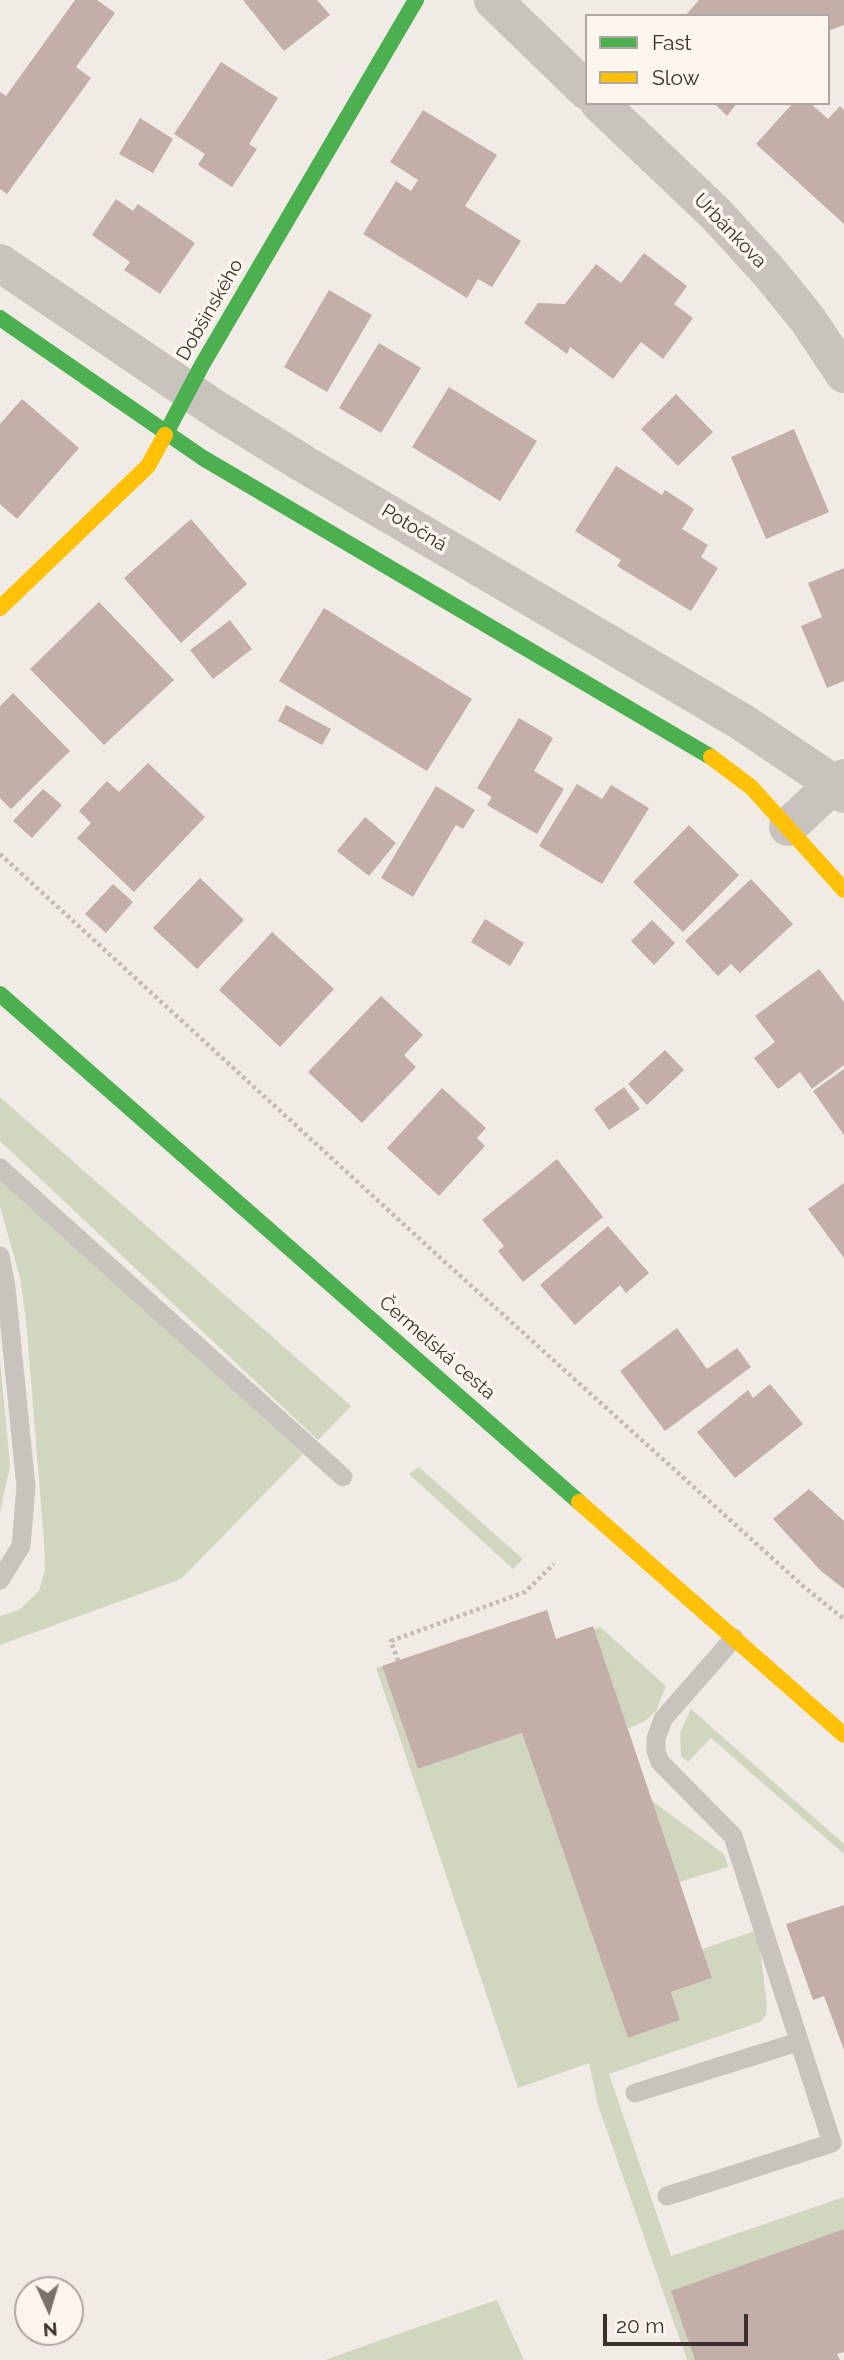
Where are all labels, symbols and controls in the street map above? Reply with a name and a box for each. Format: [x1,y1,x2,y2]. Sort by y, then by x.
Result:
legend [585,14,830,105]
text: Fast [652,30,692,55]
text: Slow [652,65,700,90]
street label: Urbánkova [689,189,771,273]
street label: Dobšinského [172,255,248,365]
street label: Potočná [377,500,451,556]
street label: Čermeľská cesta [374,1291,500,1405]
north arrow [14,2276,84,2346]
scale bar [606,2300,751,2344]
text: 20 m [616,2313,664,2338]
text: N [42,2318,58,2341]

